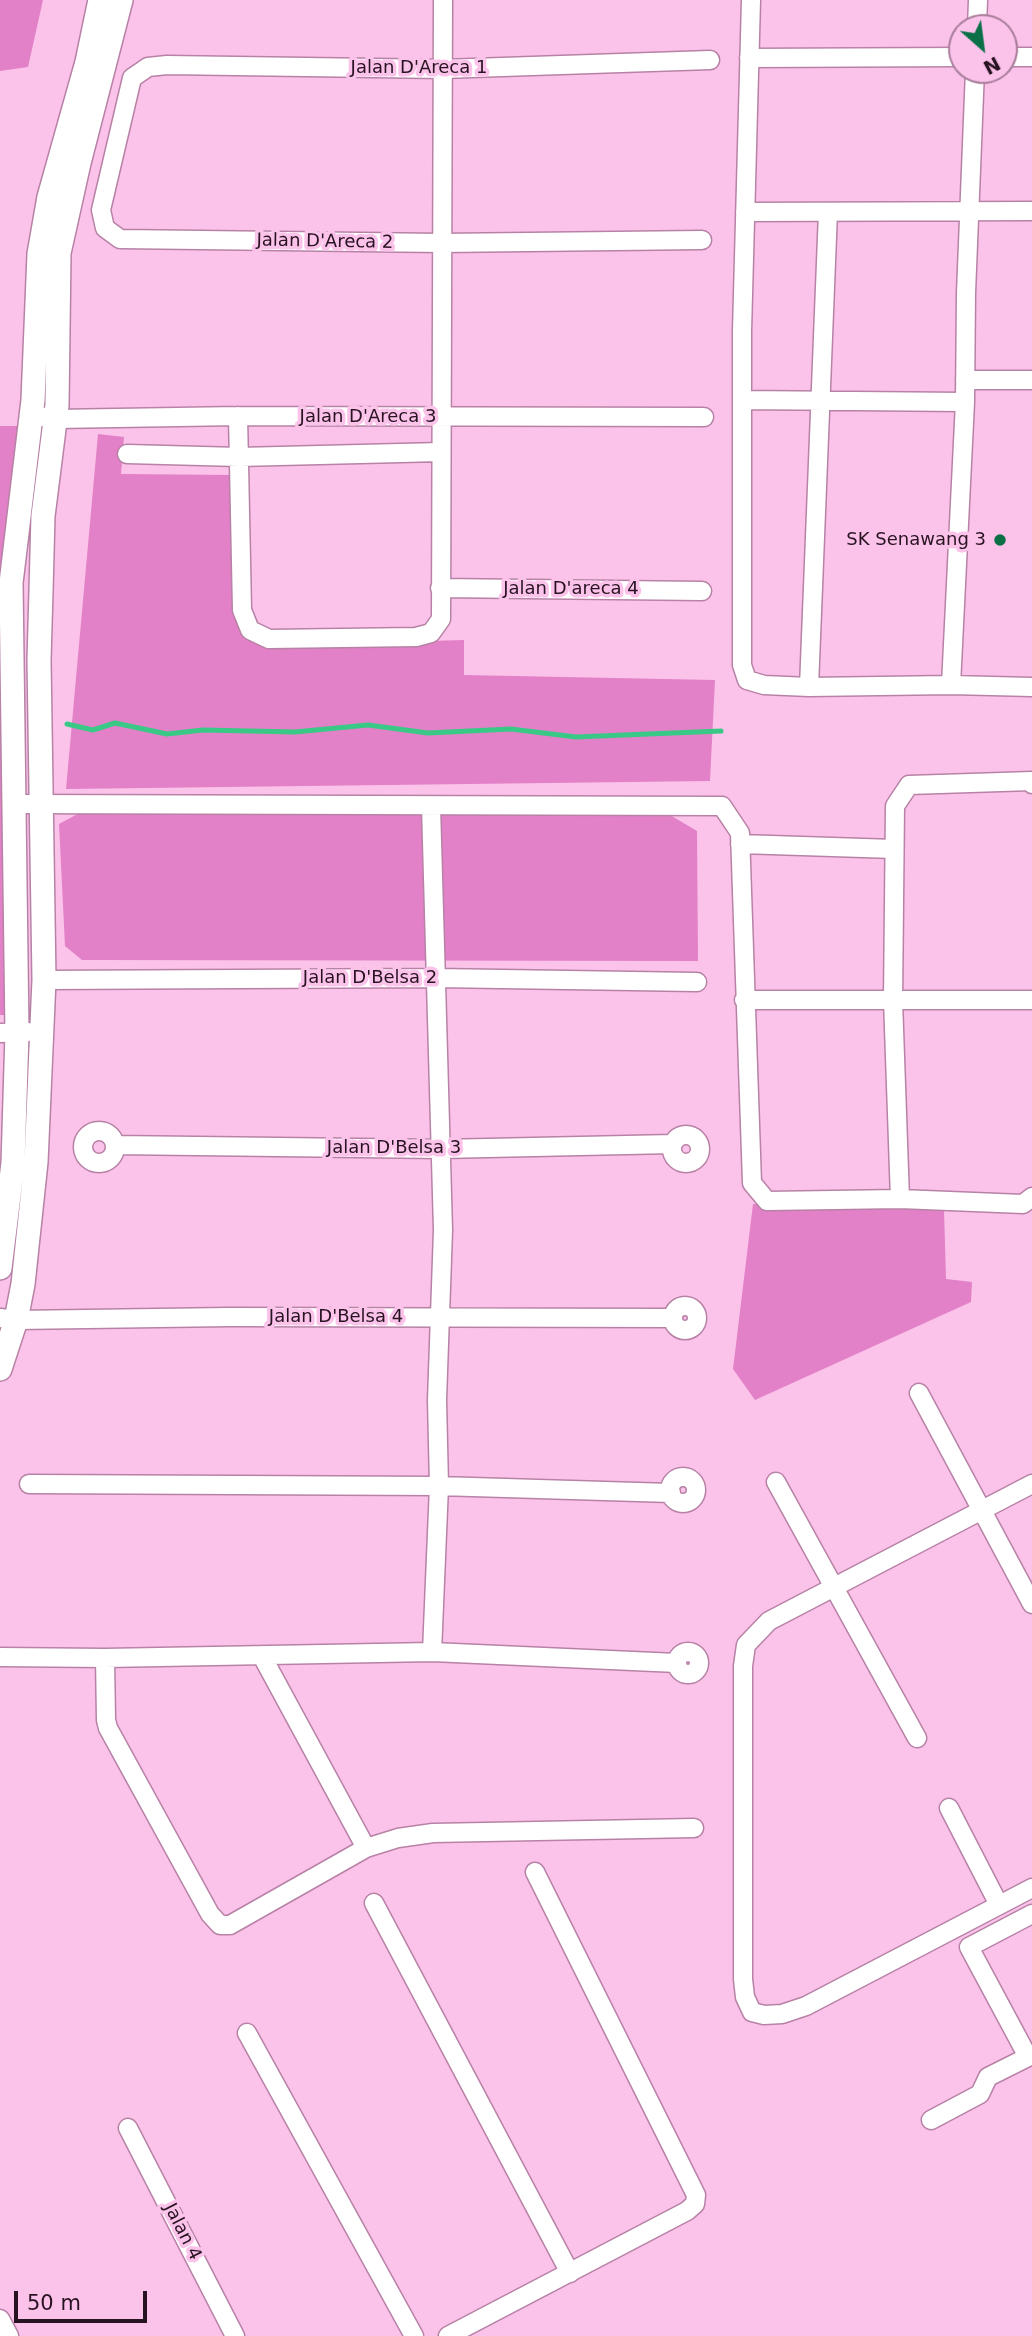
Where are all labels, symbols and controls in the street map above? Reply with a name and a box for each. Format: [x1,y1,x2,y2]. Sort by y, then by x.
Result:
north arrow [948,14,1018,84]
text: N [980,52,1004,79]
street label: Jalan D'Areca 1 [351,57,487,79]
street label: Jalan D'Areca 2 [256,230,394,254]
street label: Jalan D'Areca 3 [300,406,436,428]
place label: SK Senawang 3 [846,529,986,551]
marker: SK Senawang 3 [992,532,1008,548]
street label: Jalan D'areca 4 [503,578,639,600]
street label: Jalan D'Belsa 2 [303,967,437,989]
street label: Jalan D'Belsa 3 [327,1137,461,1159]
street label: Jalan D'Belsa 4 [269,1306,403,1328]
street label: Jalan 4 [159,2200,205,2264]
scale bar [18,2276,150,2320]
text: 50 m [27,2291,81,2315]

